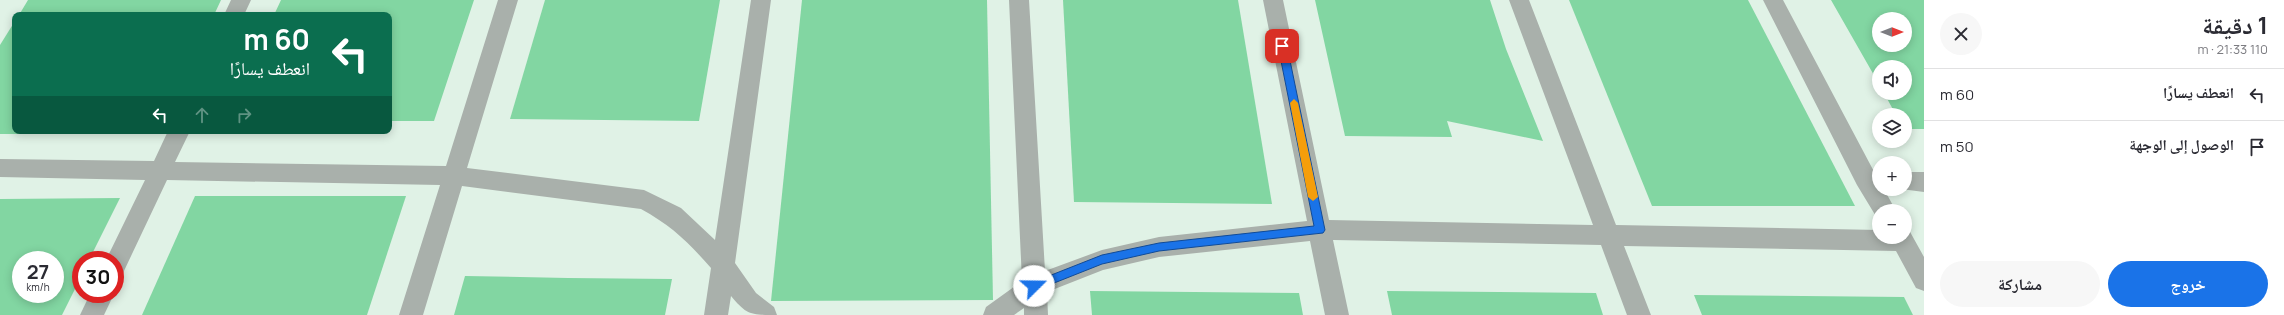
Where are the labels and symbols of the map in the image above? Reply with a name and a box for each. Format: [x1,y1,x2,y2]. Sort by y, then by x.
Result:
north arrow [1872,12,1912,52]
pin [1265,29,1299,63]
speed limit sign: 30 [72,251,124,303]
position arrow [1013,265,1055,307]

